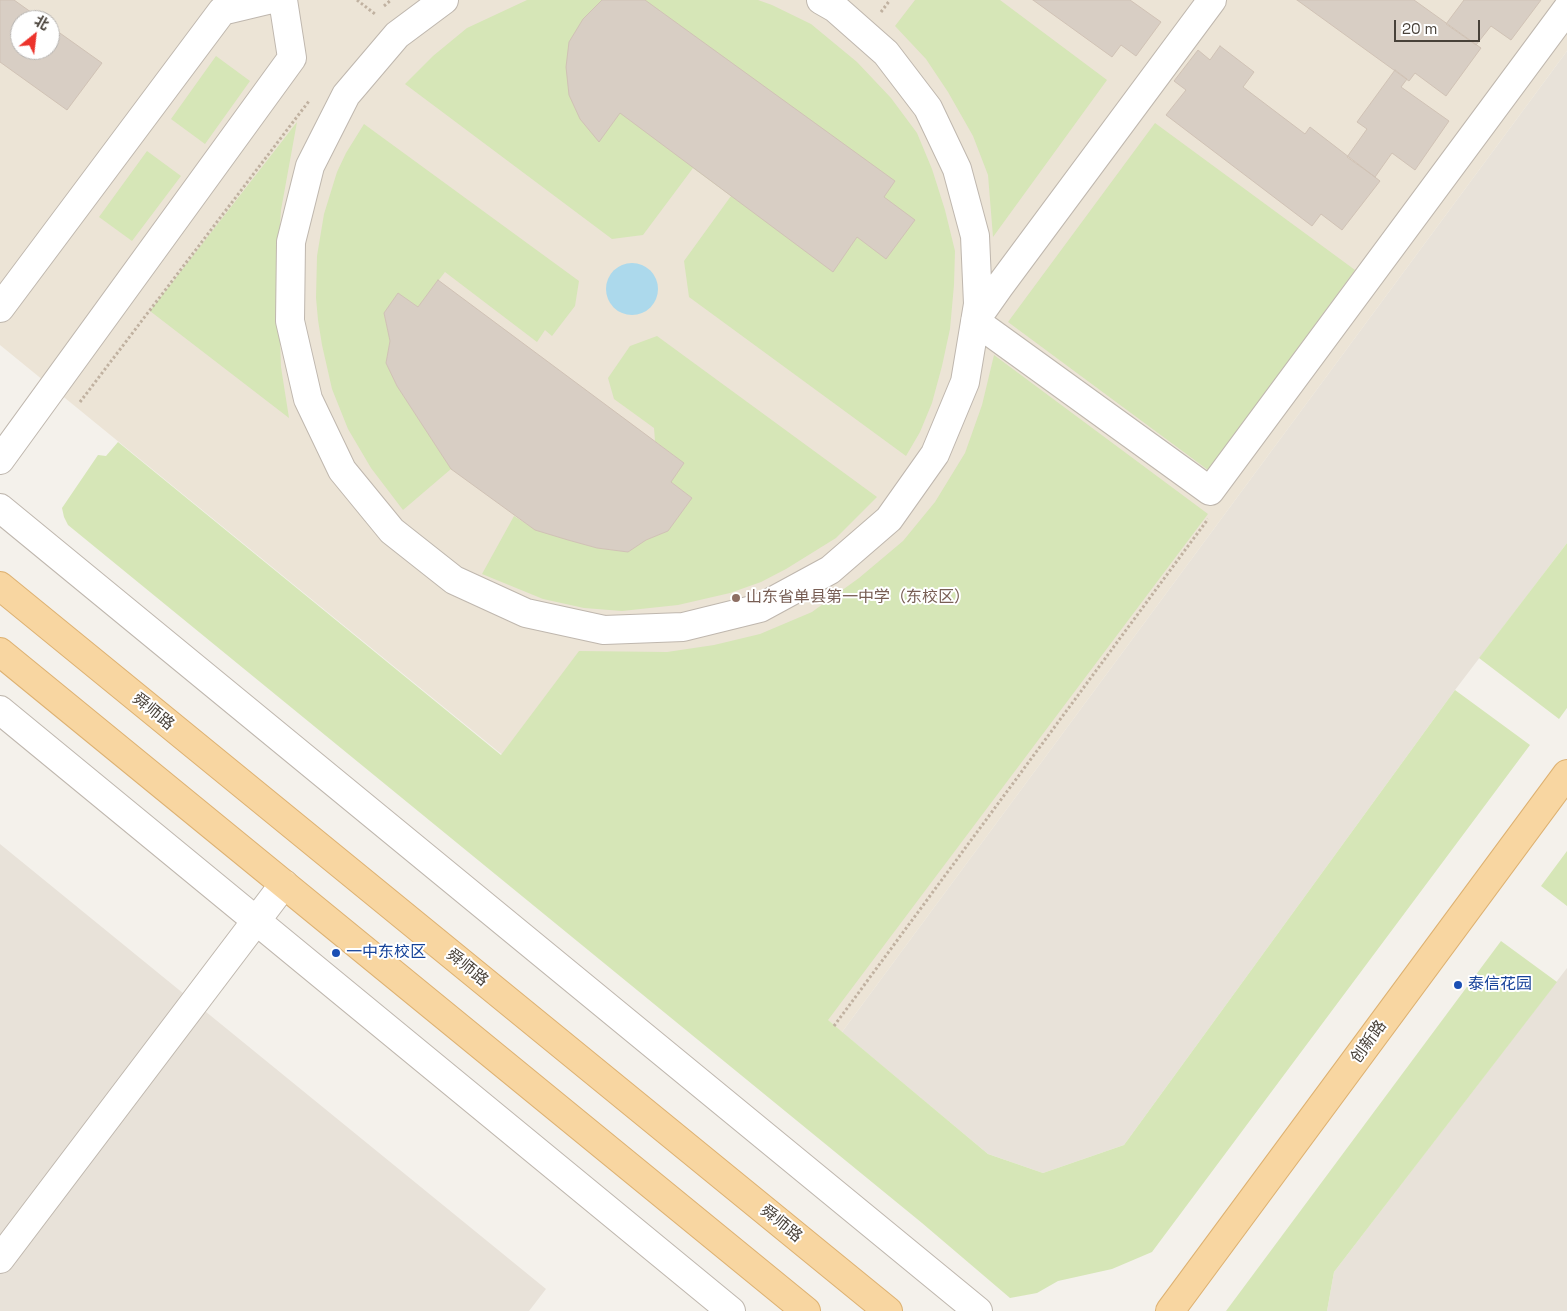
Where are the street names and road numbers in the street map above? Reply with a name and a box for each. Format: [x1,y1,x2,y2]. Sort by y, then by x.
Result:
street label: 舜师路 [128,689,178,735]
street label: 舜师路 [442,945,492,991]
street label: 创新路 [1347,1017,1391,1067]
street label: 舜师路 [756,1201,806,1247]

